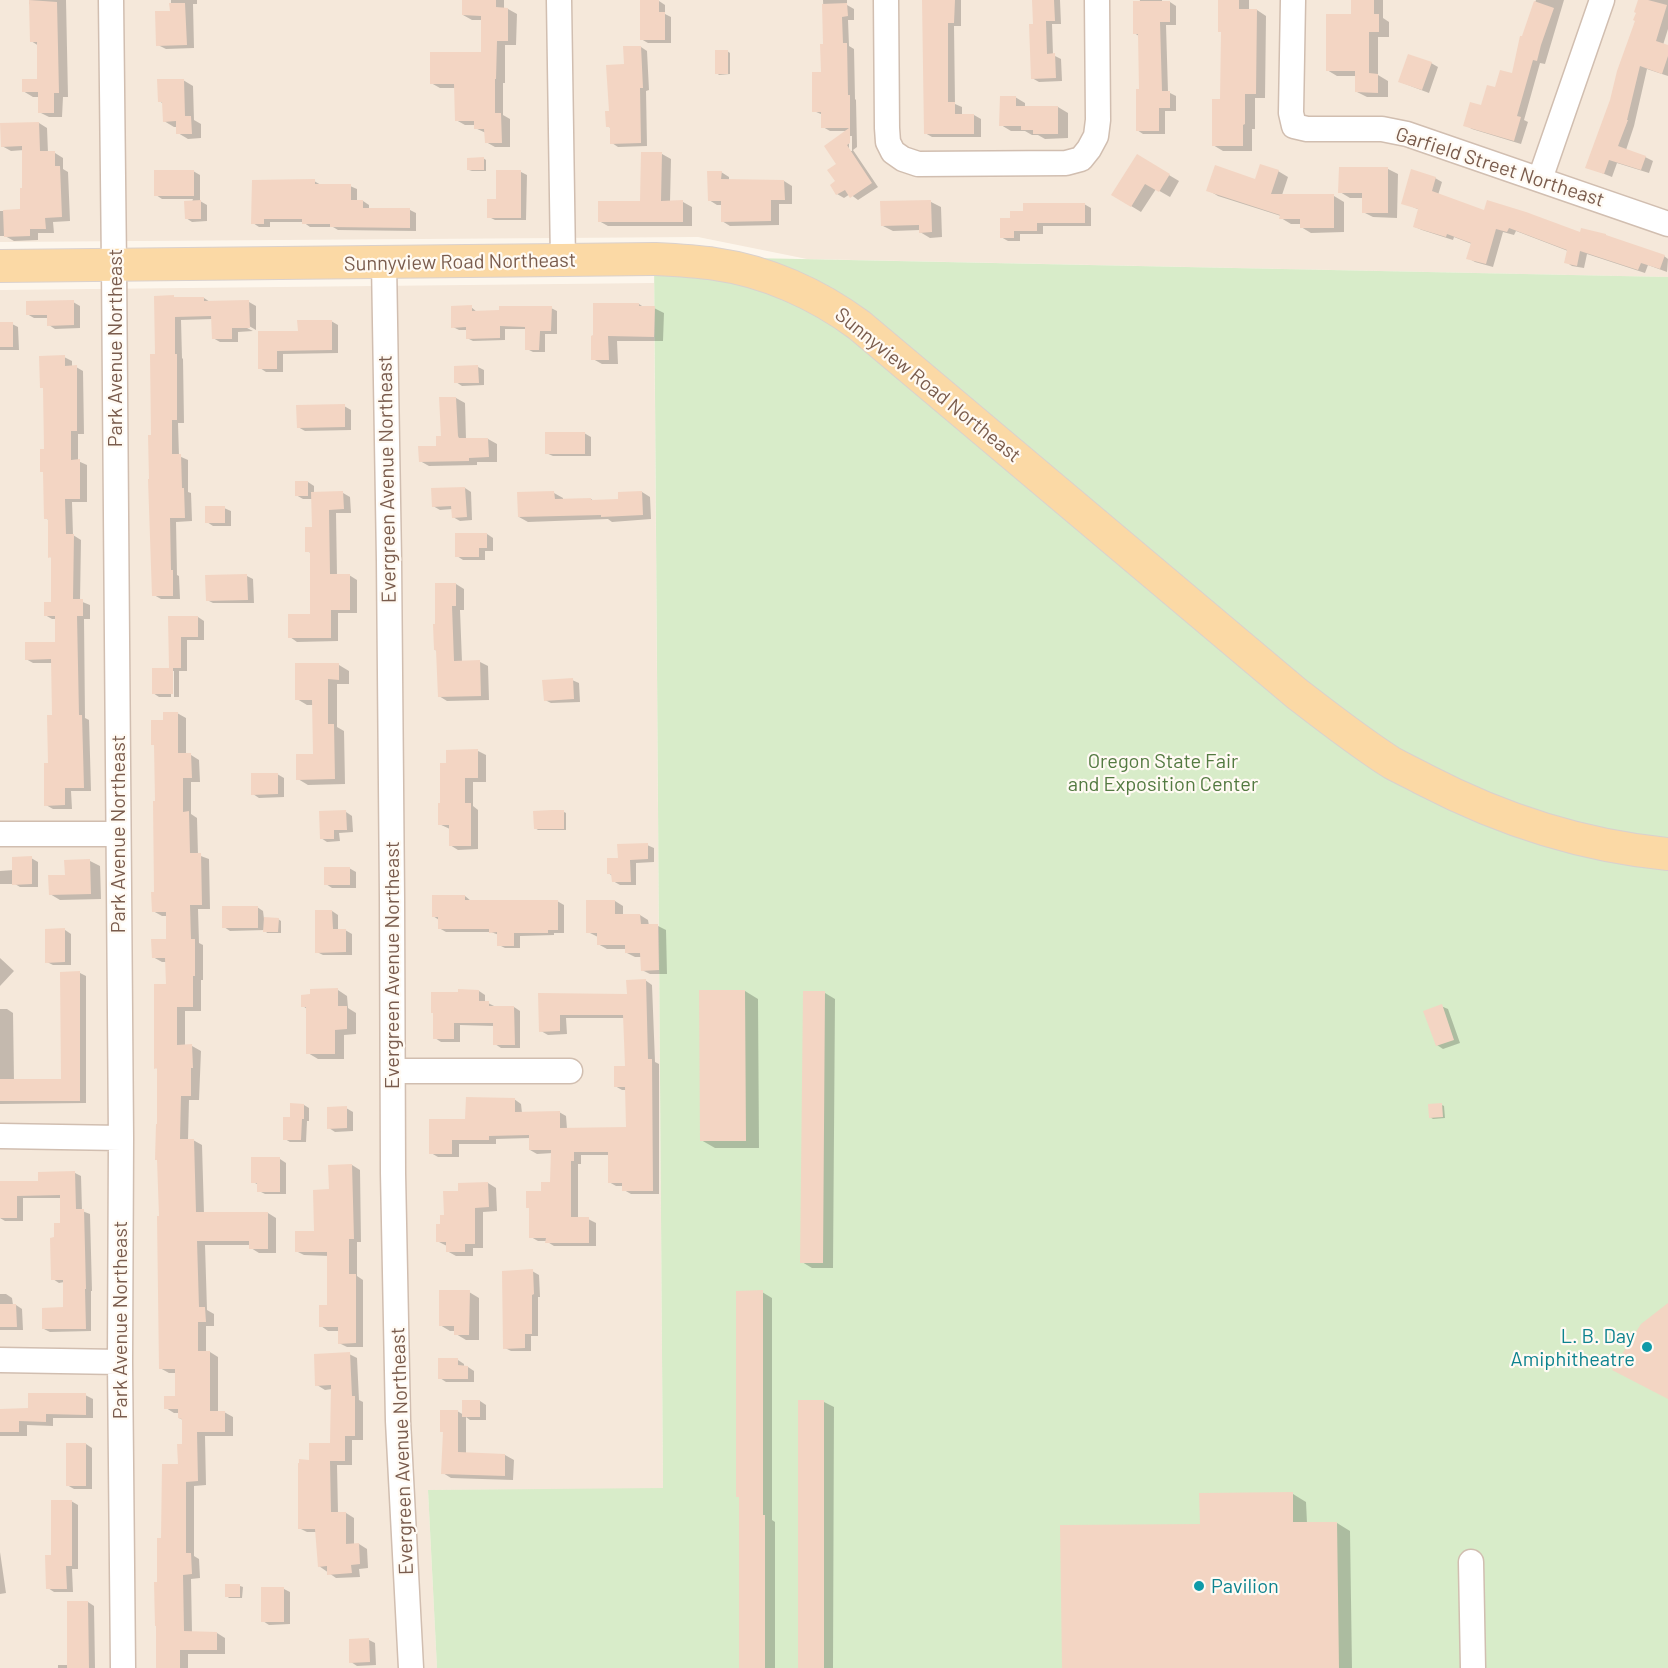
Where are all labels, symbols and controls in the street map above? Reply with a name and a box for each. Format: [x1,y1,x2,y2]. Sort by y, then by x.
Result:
street label: Garfield Street Northeast [1393,122,1607,212]
street label: Sunnyview Road Northeast [344,248,576,276]
street label: Park Avenue Northeast [103,249,127,447]
street label: Sunnyview Road Northeast [830,303,1026,467]
street label: Evergreen Avenue Northeast [373,355,401,603]
street label: Park Avenue Northeast [106,735,130,933]
park label: Oregon State Fair and Exposition Center [1068,749,1258,796]
street label: Evergreen Avenue Northeast [380,841,404,1089]
street label: Park Avenue Northeast [108,1221,132,1419]
place label: L. B. Day Amiphitheatre [1511,1324,1635,1371]
street label: Evergreen Avenue Northeast [386,1327,418,1575]
marker: L. B. Day Amiphitheatre [1640,1340,1654,1354]
place label: Pavilion [1211,1574,1279,1598]
marker: Pavilion [1192,1579,1206,1593]

